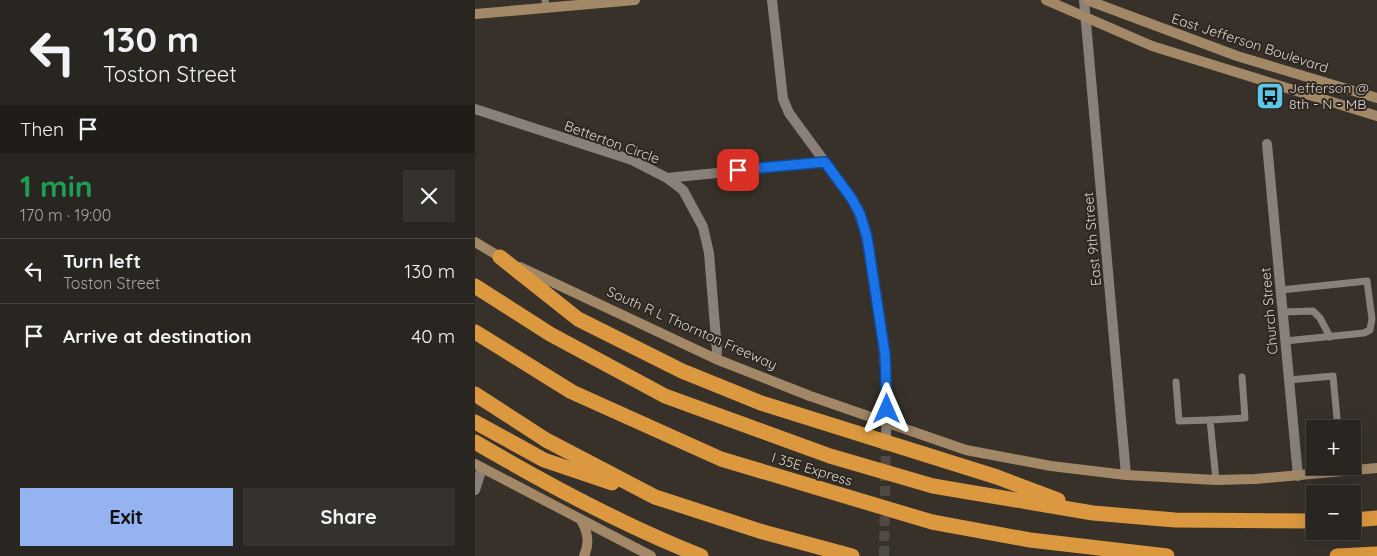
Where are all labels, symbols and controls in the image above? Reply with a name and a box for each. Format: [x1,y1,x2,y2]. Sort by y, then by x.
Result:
street label: East Jefferson Boulevard [1169,9,1331,77]
text: 130 m [103,17,199,61]
icon: left [20,20,85,85]
text: Toston Street [103,60,237,88]
place label: Jefferson @ 8th - N - MB [1289,79,1369,113]
bus stop icon: Jefferson @ 8th - N - MB [1255,81,1285,111]
icon: arrive [74,115,102,143]
street label: Betterton Circle [562,116,662,168]
text: Then [20,117,64,141]
pin [717,149,759,191]
icon: arrive [724,156,752,184]
text: 1 min [20,167,93,205]
button: close [403,170,455,222]
street label: East 9th Street [1079,191,1105,287]
text: 170 m · 19:00 [20,205,111,225]
text: Turn left [63,249,141,273]
icon: left [20,257,48,285]
text: 130 m [404,259,455,283]
street label: Church Street [1256,266,1282,355]
text: Toston Street [63,273,160,293]
street label: South R L Thornton Freeway [604,282,780,374]
icon: arrive [20,322,48,350]
text: Arrive at destination [63,324,252,348]
text: 40 m [411,324,455,348]
position arrow [860,382,912,434]
map controls [1306,420,1361,540]
button: + [1306,420,1361,475]
street label: I 35E Express [769,448,855,490]
button: − [1306,485,1361,540]
button: Exit [20,488,233,546]
button: Share [243,488,455,546]

